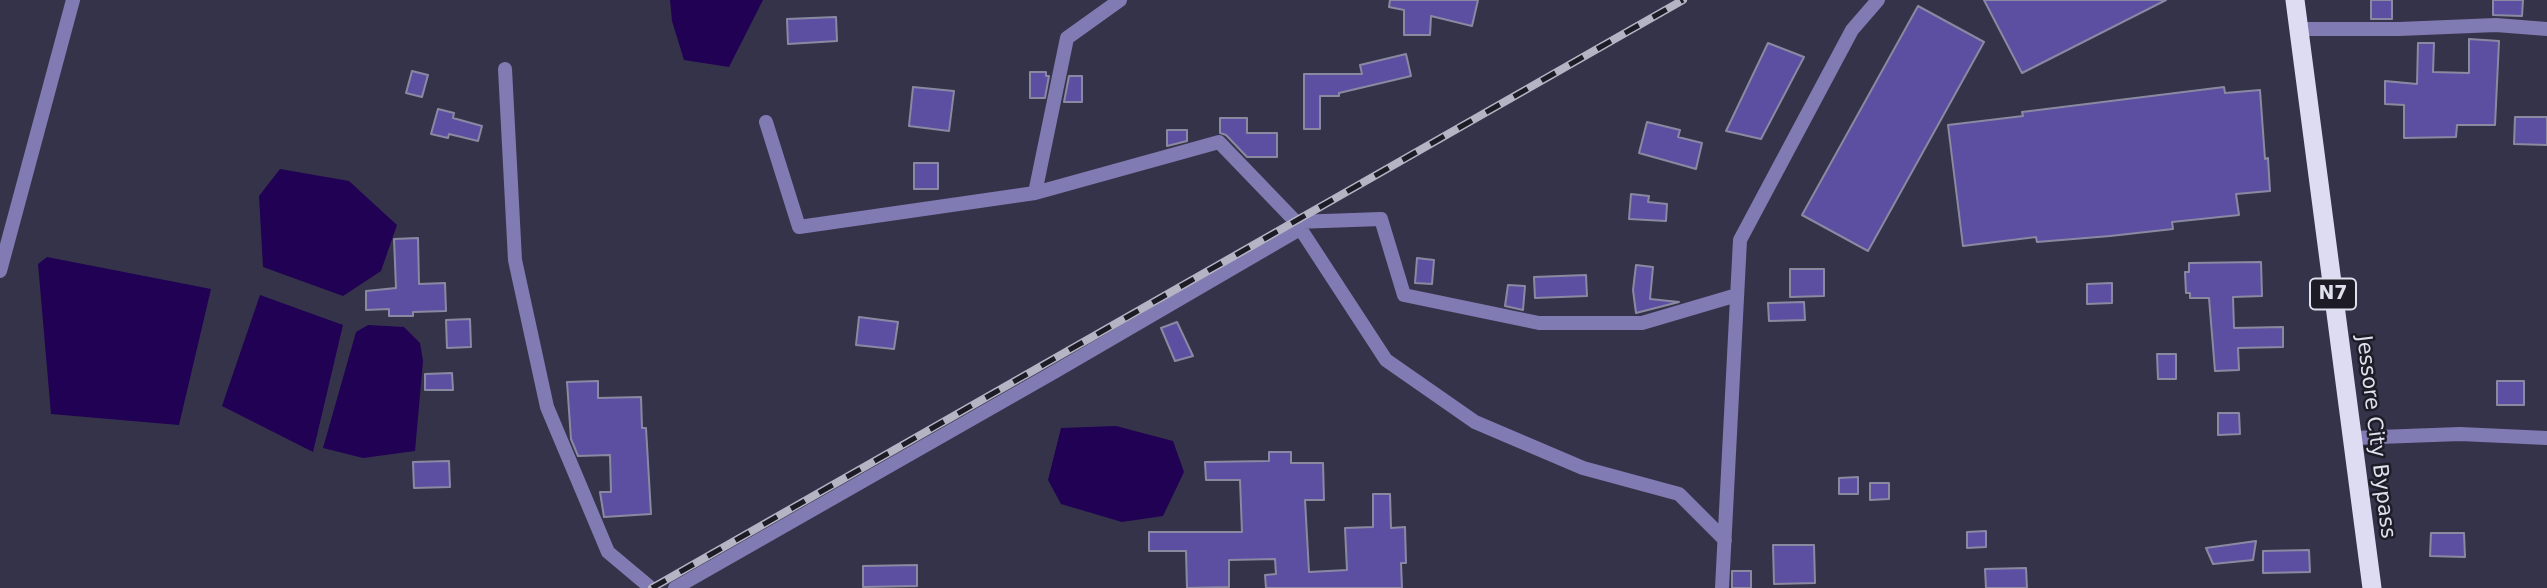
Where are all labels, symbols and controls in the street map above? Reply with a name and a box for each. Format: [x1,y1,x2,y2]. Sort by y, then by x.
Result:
road number: N7 [2310,278,2356,310]
street label: Jessore City Bypass [2350,334,2400,540]

